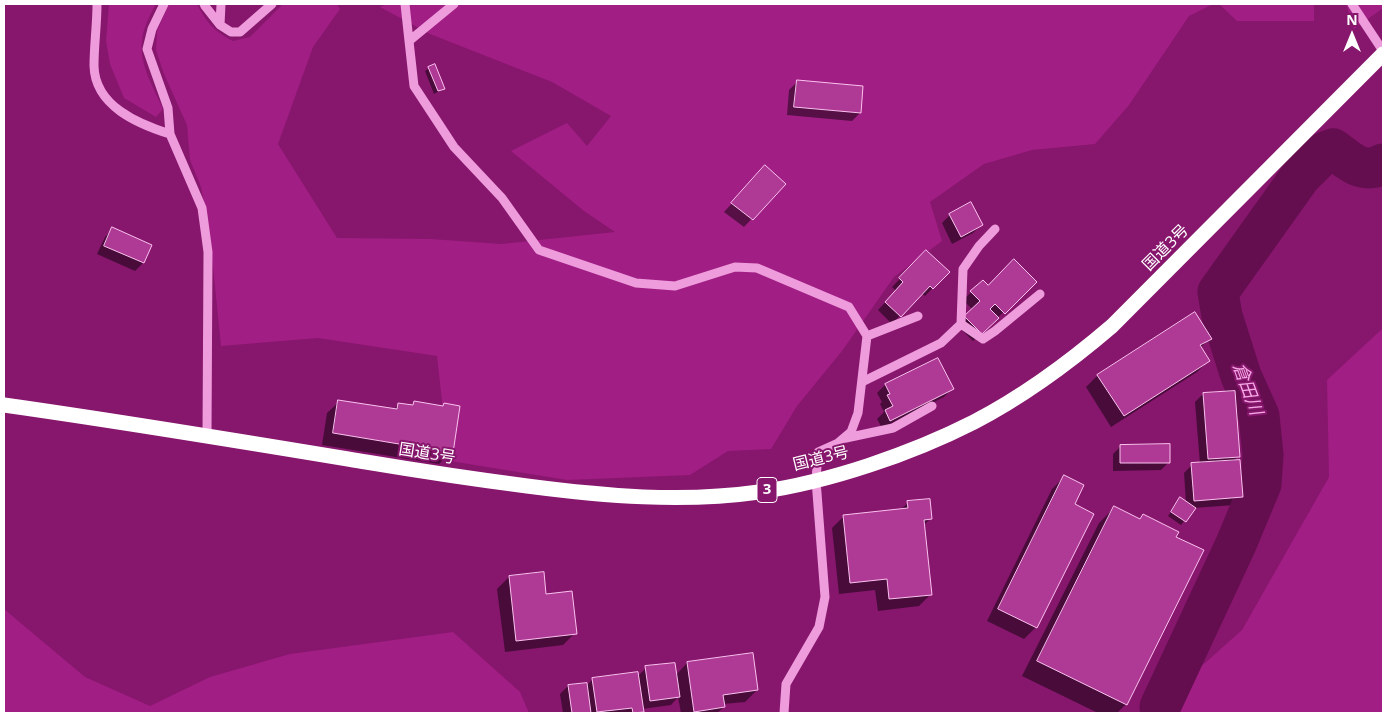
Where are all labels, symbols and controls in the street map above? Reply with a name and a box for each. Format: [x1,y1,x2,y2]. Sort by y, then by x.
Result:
north arrow [1327,10,1377,60]
text: N [1346,10,1358,29]
street label: 国道3号 [1139,221,1193,275]
water label: 倉田川 [1228,360,1266,418]
street label: 国道3号 [397,440,457,468]
street label: 国道3号 [791,443,851,475]
road number: 3 [757,478,777,502]

